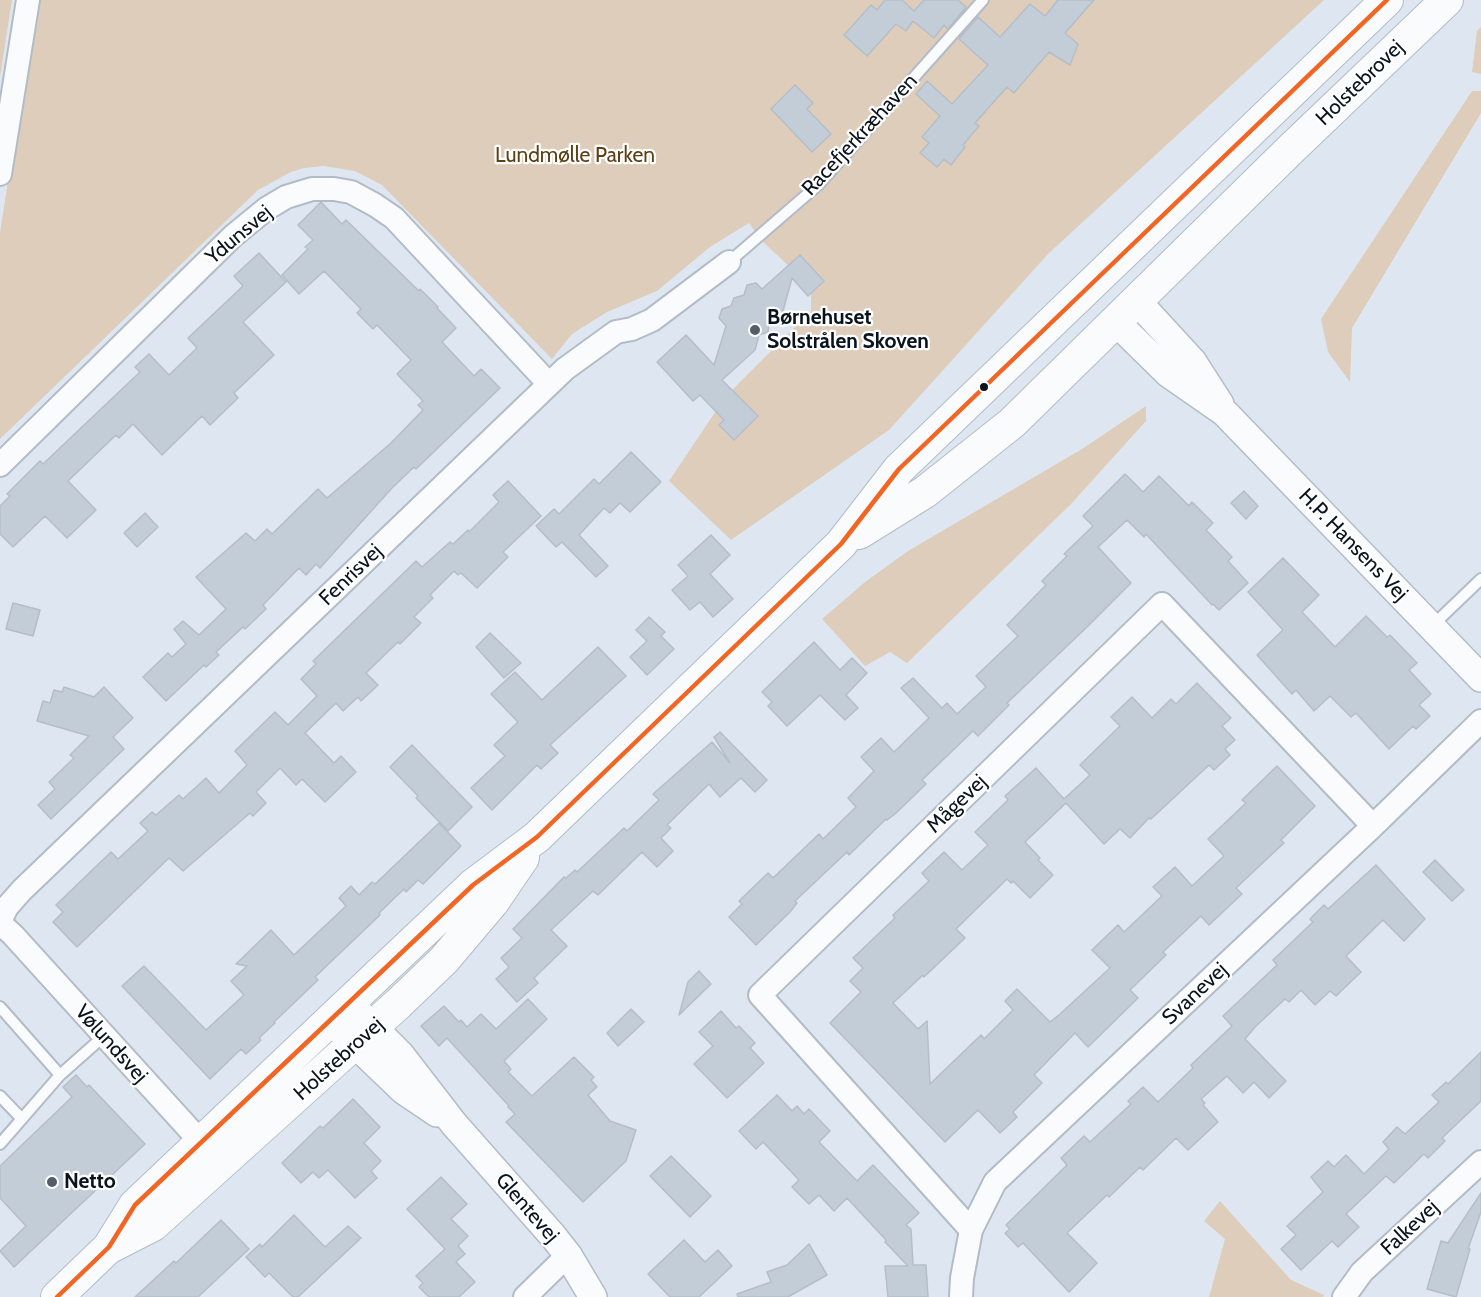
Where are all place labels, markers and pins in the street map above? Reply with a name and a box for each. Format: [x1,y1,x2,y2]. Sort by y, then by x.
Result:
place label: Børnehuset Solstrålen Skoven [767,305,929,355]
marker: Børnehuset Solstrålen Skoven [748,323,762,337]
unlabelled marker [978,381,990,393]
place label: Netto [64,1169,116,1195]
marker: Netto [45,1175,59,1189]

